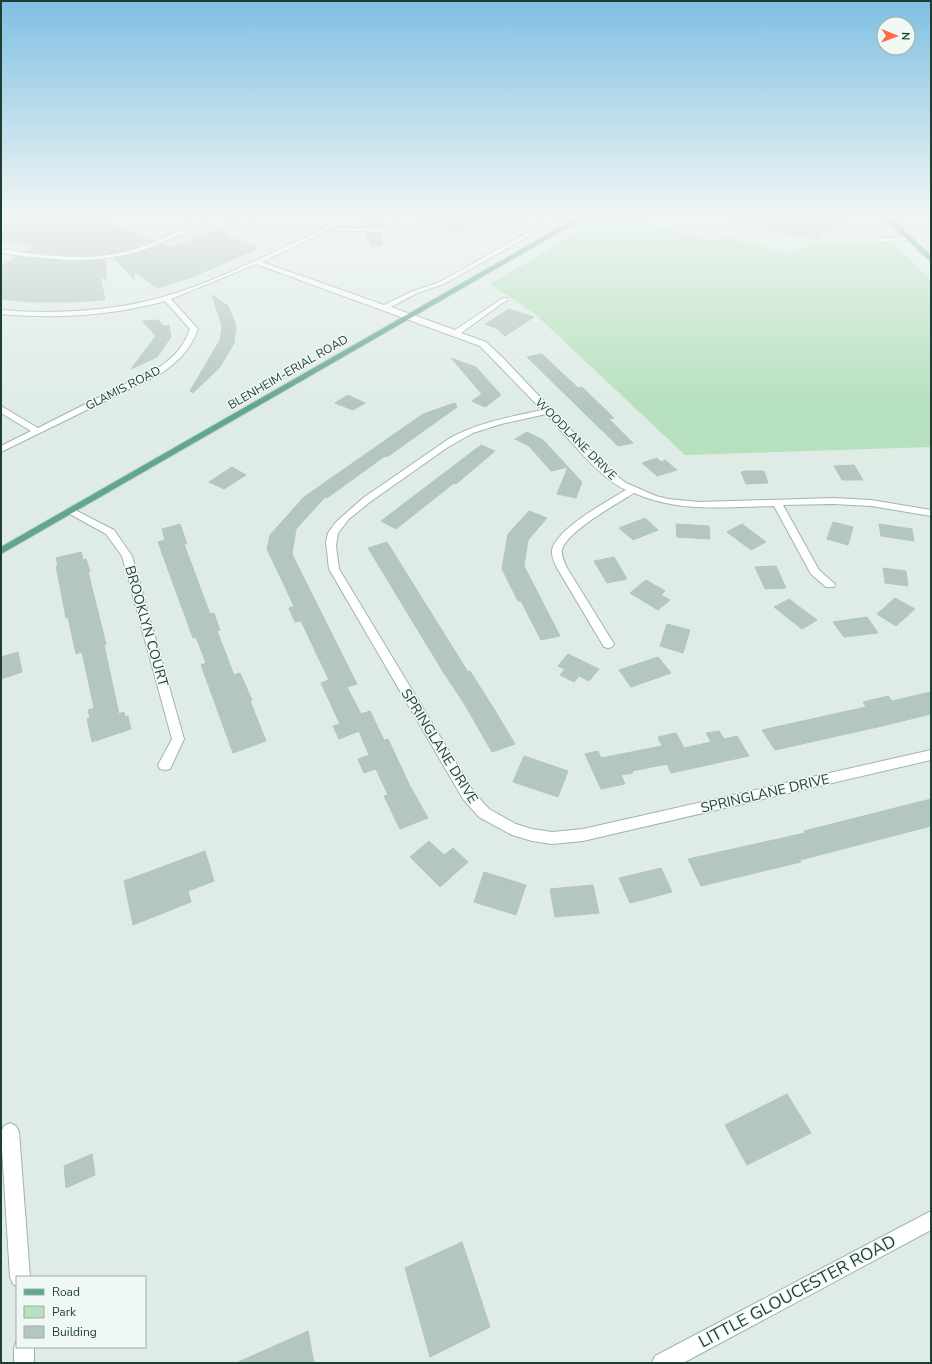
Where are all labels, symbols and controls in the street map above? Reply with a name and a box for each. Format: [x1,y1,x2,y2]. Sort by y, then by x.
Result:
north arrow [876,16,916,56]
text: N [898,32,913,40]
street label: BLENHEIM-ERIAL ROAD [225,331,351,413]
street label: GLAMIS ROAD [83,362,163,414]
street label: WOODLANE DRIVE [532,395,620,483]
street label: BROOKLYN COURT [120,563,173,689]
street label: SPRINGLANE DRIVE [397,685,483,807]
street label: SPRINGLANE DRIVE [699,769,831,818]
street label: LITTLE GLOUCESTER ROAD [694,1230,900,1353]
legend [16,1276,146,1348]
text: Road [52,1284,80,1300]
text: Park [52,1304,77,1320]
text: Building [52,1324,97,1340]

